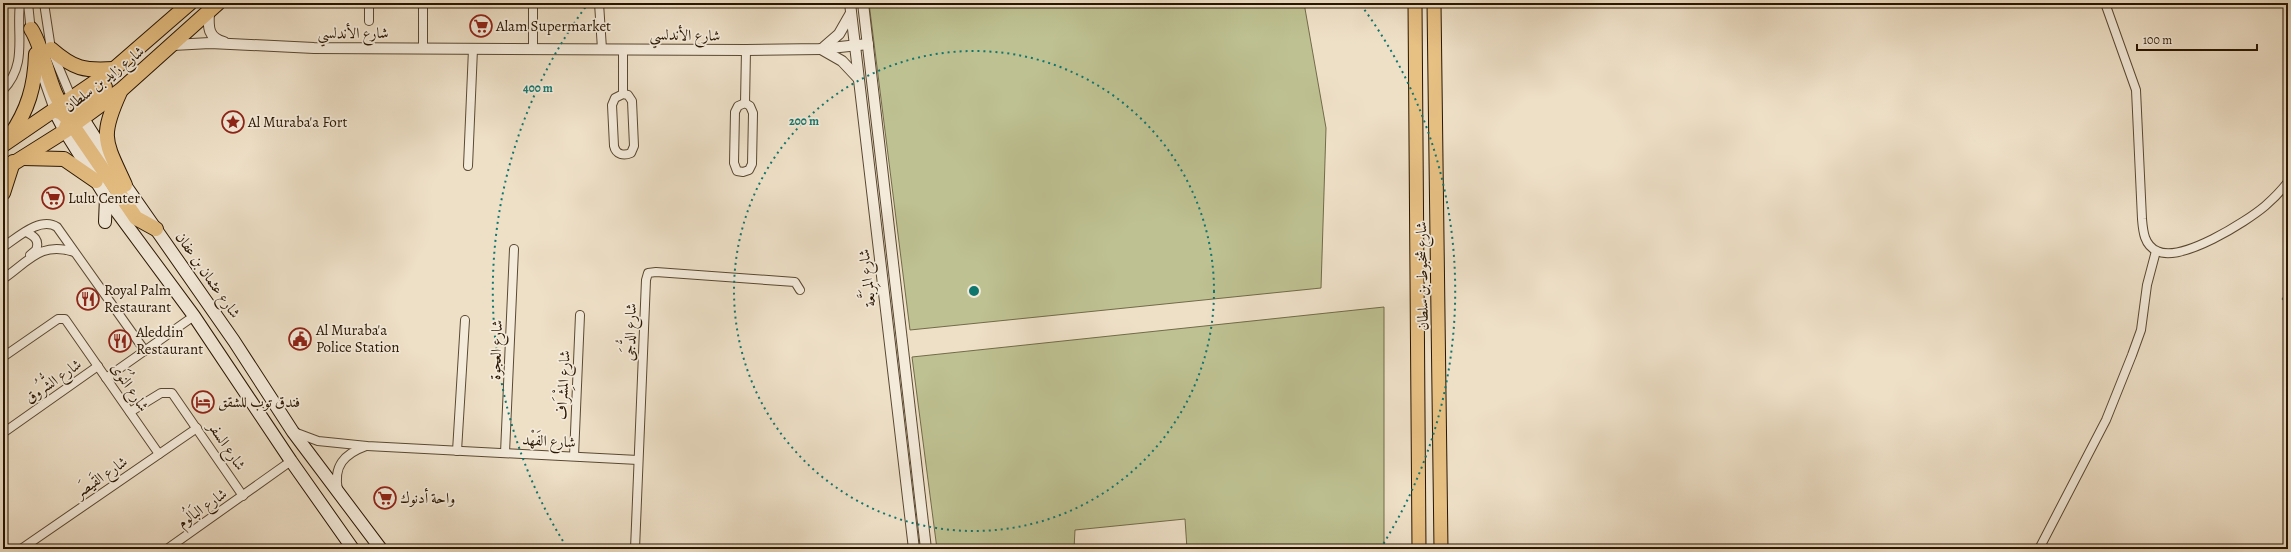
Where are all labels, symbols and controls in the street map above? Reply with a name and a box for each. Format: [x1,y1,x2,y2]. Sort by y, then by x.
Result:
supermarket icon: Alam Supermarket [468,13,494,39]
place label: Alam Supermarket [495,16,611,36]
street label: شارع الأندلسي [318,22,388,47]
street label: شارع الأندلسي [649,23,721,50]
scale bar [2137,26,2257,52]
text: 100 m [2143,32,2172,48]
street label: شارع زايد بن سلطان [60,41,150,119]
text: 400 m [523,80,553,96]
place icon: Al Muraba'a Fort [220,109,246,135]
place label: Al Muraba'a Fort [247,112,347,132]
text: 200 m [789,113,819,129]
supermarket icon: Lulu Center [40,185,66,211]
place label: Lulu Center [68,188,140,208]
street label: شارع شخبوط بن سلطان [1411,221,1436,331]
street label: شارع عثمان بن عفان [168,228,245,324]
street label: شارع المِرَبَّعة [851,248,883,308]
place label: Royal Palm Restaurant [104,280,172,317]
centre of rings [967,284,981,298]
restaurant icon: Royal Palm Restaurant [75,286,101,312]
street label: شارع الدُّجَى [615,302,644,361]
place label: Al Muraba'a Police Station [315,320,400,357]
street label: شارع العجوة [485,320,510,381]
place label: Aleddin Restaurant [135,322,203,359]
public building icon: Al Muraba'a Police Station [287,326,313,352]
restaurant icon: Aleddin Restaurant [107,328,133,354]
street label: شارع المِشْرَاف [550,350,578,420]
street label: شارع الشُّرُوق [18,351,87,410]
street label: شارع النُوَى [104,357,156,417]
hotel icon: فندق توب للشقق [190,389,216,415]
place label: فندق توب للشقق [218,392,300,412]
street label: شارع السفر [200,416,250,476]
street label: شارع الفَهْد [522,429,576,455]
street label: شارع القَيصَر [68,451,133,506]
street label: شارع البَالُوم [171,481,233,535]
supermarket icon: واحة أدنوك [372,485,398,511]
place label: واحة أدنوك [400,487,455,508]

